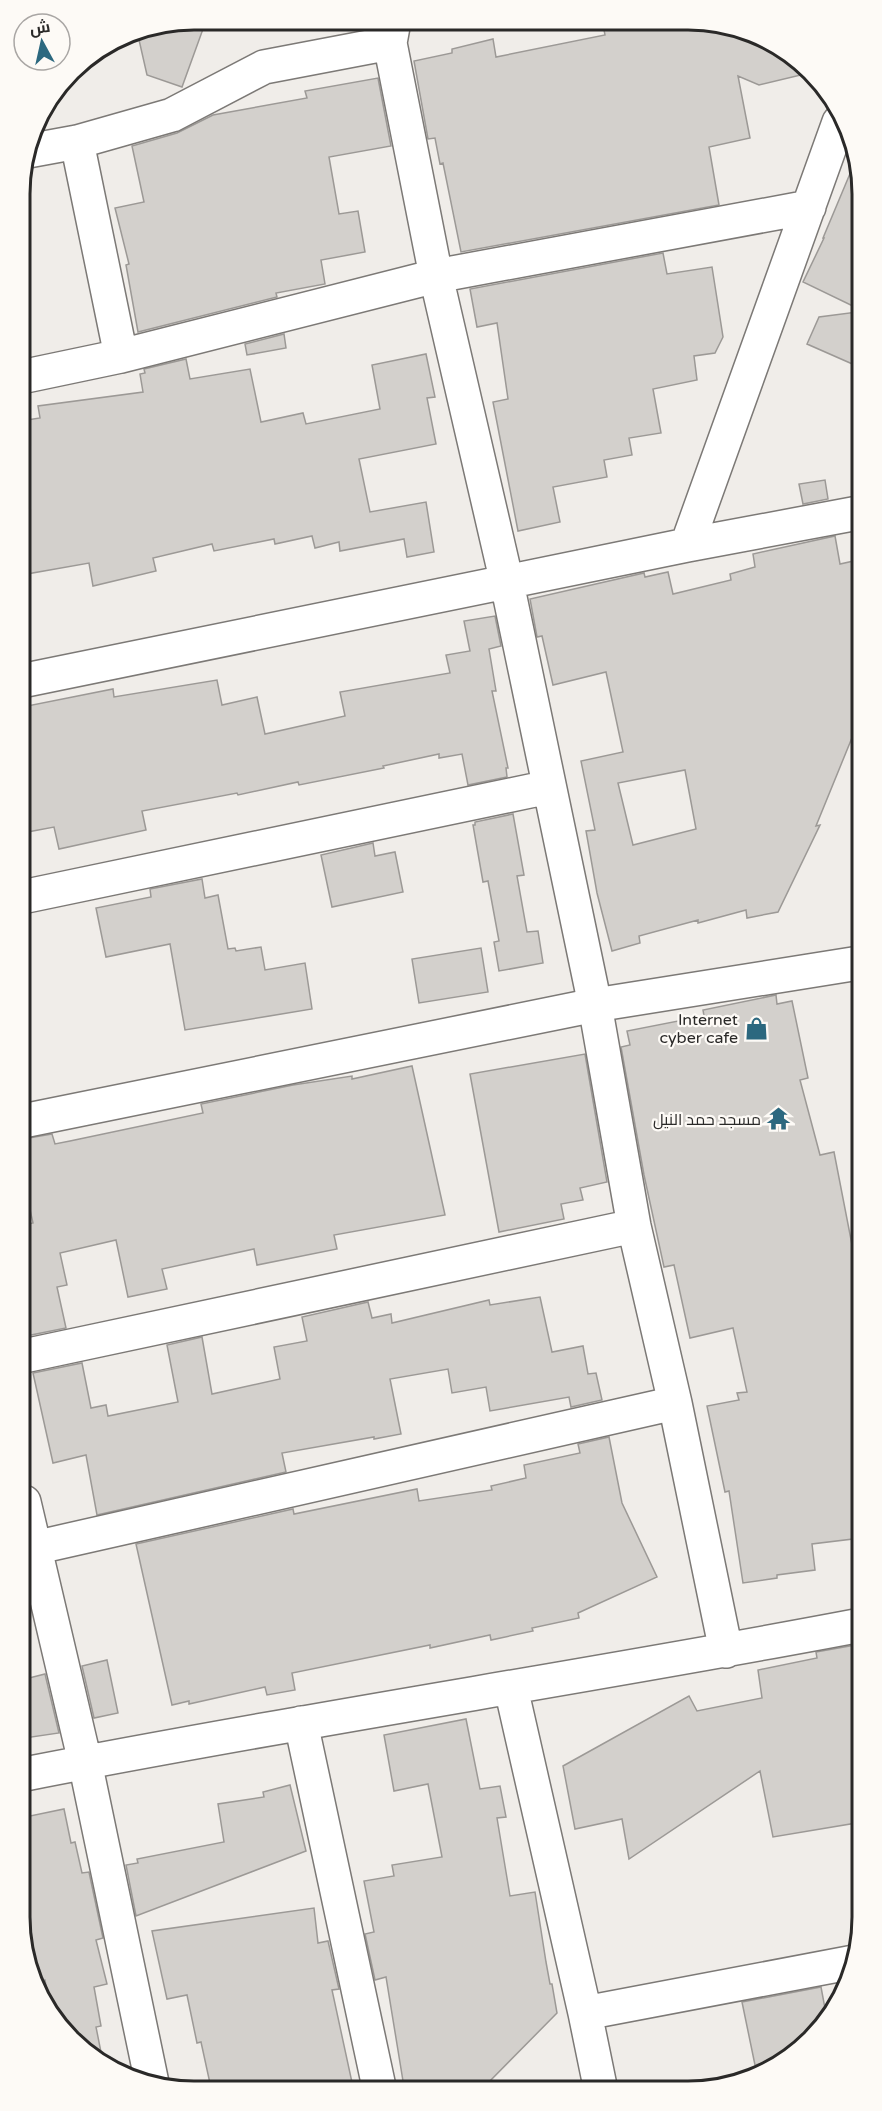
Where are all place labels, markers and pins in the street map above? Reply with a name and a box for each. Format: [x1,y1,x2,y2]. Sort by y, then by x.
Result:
place label: Internet cyber cafe [659,1010,738,1048]
shop icon: Internet cyber cafe [743,1015,769,1041]
temple icon: مسجد حمد النيل [766,1106,792,1132]
place label: مسجد حمد النيل [653,1110,761,1130]

